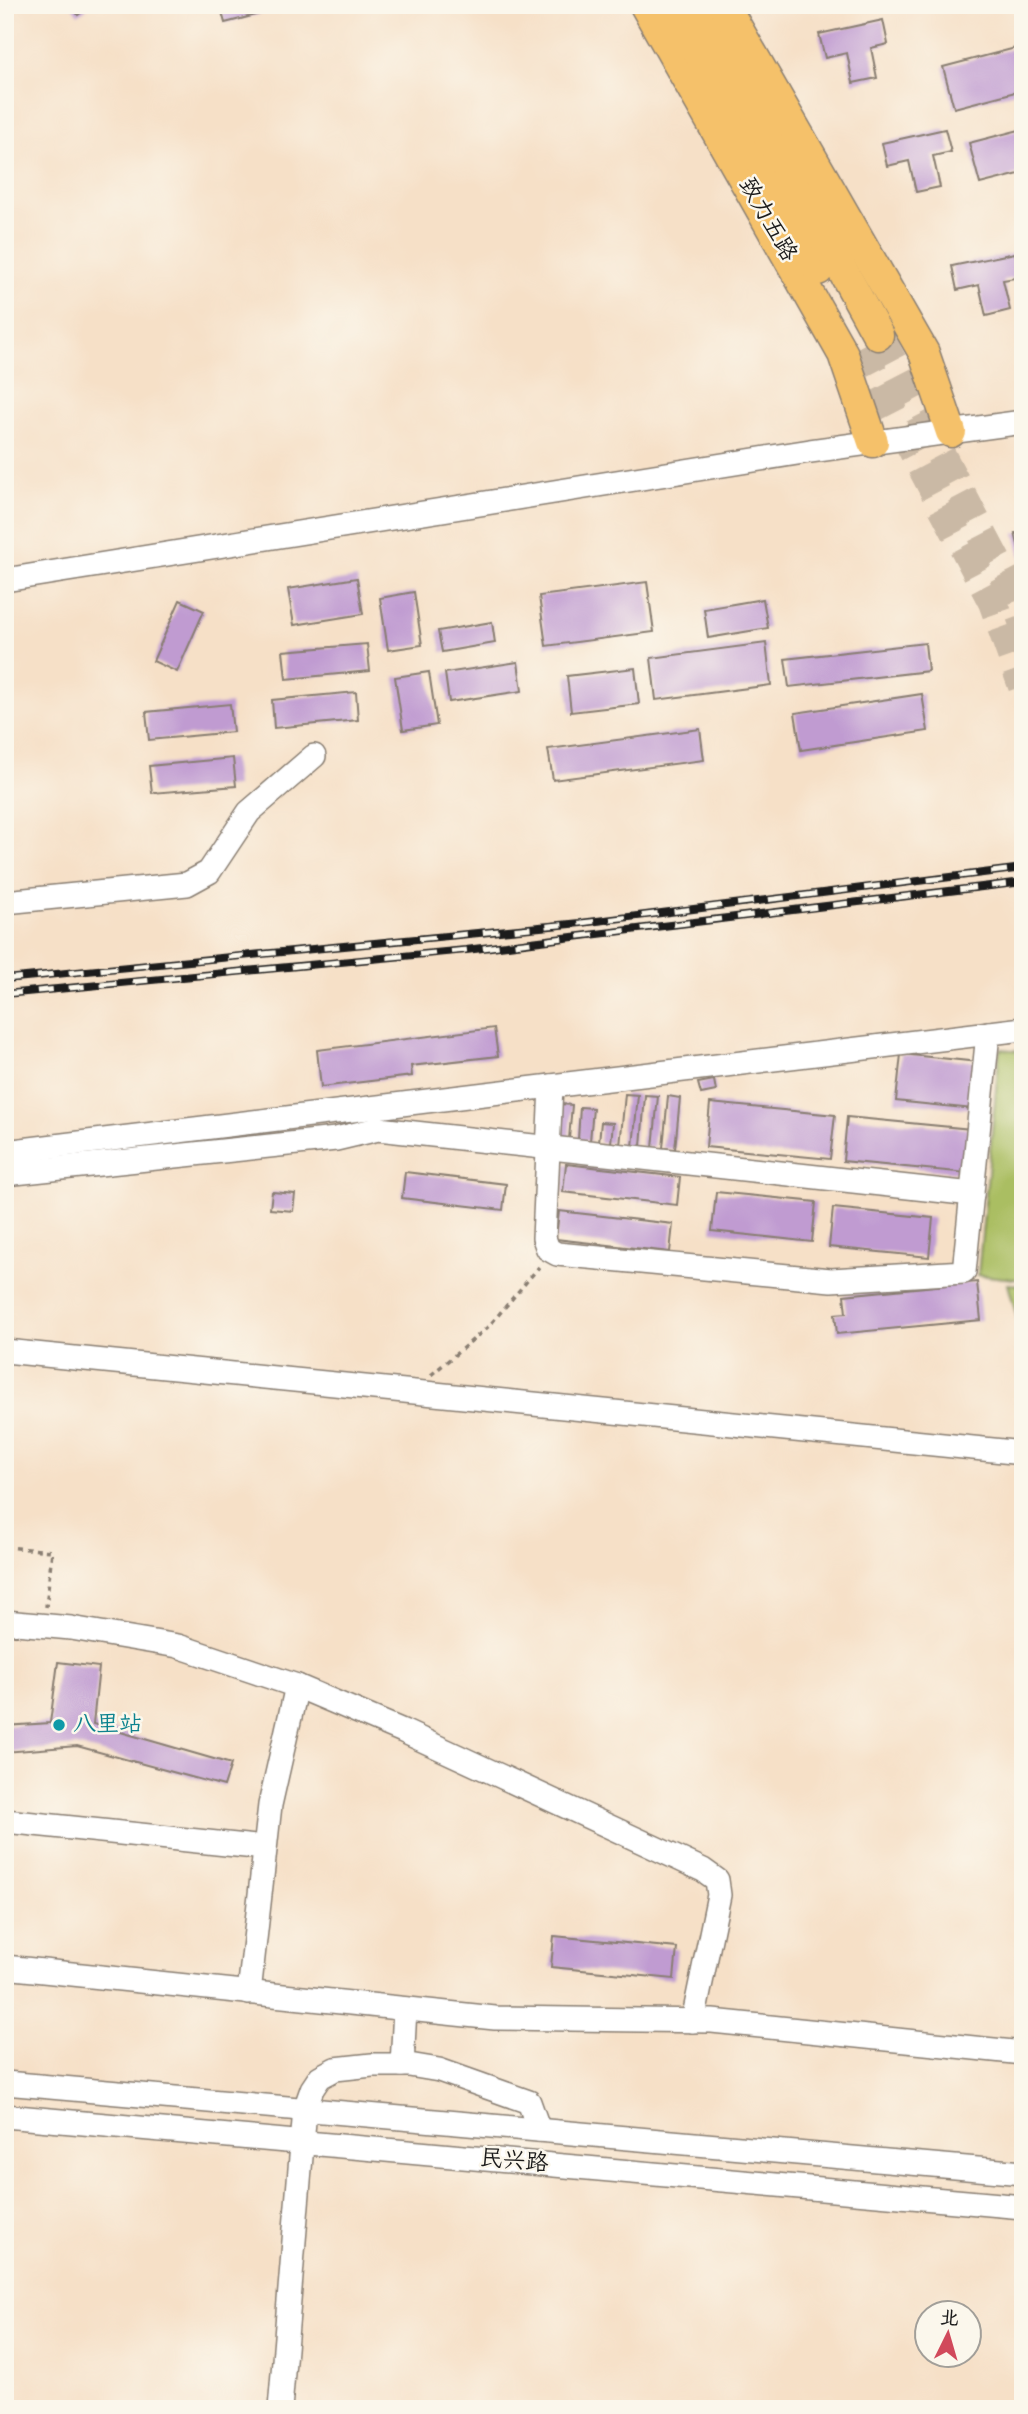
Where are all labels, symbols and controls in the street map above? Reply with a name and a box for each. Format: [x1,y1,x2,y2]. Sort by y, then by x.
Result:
street label: 致力五路 [730,172,804,268]
place label: 八里站 [73,1709,142,1742]
marker: 八里站 [51,1717,67,1733]
street label: 民兴路 [478,2143,550,2181]
north arrow [912,2298,982,2368]
text: 北 [939,2305,960,2334]

